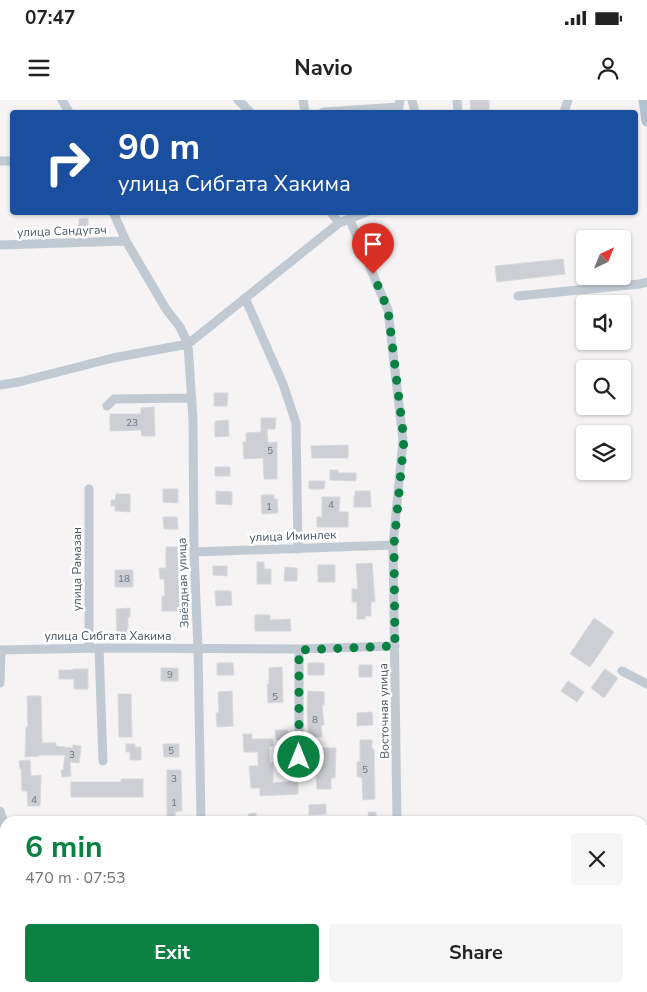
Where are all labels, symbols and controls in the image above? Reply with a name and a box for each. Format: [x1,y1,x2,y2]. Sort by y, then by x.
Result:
text: 07:47 [25,5,75,31]
text: Navio [294,53,353,83]
icon: menu [25,54,53,82]
icon: person [594,54,622,82]
text: 90 m [118,124,200,171]
icon: right [35,130,100,195]
text: улица Сибгата Хакима [118,169,351,199]
street label: улица Сандугач [17,221,107,241]
pin [352,223,394,274]
icon: arrive [359,230,387,258]
north arrow [576,230,631,285]
map controls [576,230,631,480]
button: sound [576,295,631,350]
button: search [576,360,631,415]
house number: 23 [126,416,138,430]
button: layers [576,425,631,480]
house number: 5 [267,444,273,458]
house number: 4 [328,498,334,512]
house number: 1 [266,500,272,514]
street label: улица Иминлек [249,526,337,546]
street label: улица Рамазан [69,527,85,611]
street label: Звёздная улица [173,538,193,628]
house number: 18 [118,572,130,586]
street label: улица Сибгата Хакима [45,628,171,644]
street label: Восточная улица [375,663,393,759]
house number: 9 [167,668,173,682]
house number: 5 [272,690,278,704]
house number: 8 [312,713,318,727]
position arrow [272,730,324,782]
house number: 5 [168,744,174,758]
house number: 3 [69,748,75,762]
house number: 5 [362,763,368,777]
house number: 3 [171,772,177,786]
house number: 4 [31,793,37,807]
house number: 1 [171,796,177,810]
text: 6 min [25,827,103,868]
button: close [571,833,623,885]
text: 470 m · 07:53 [25,867,126,889]
button: Exit [25,924,319,982]
button: Share [329,924,623,982]

